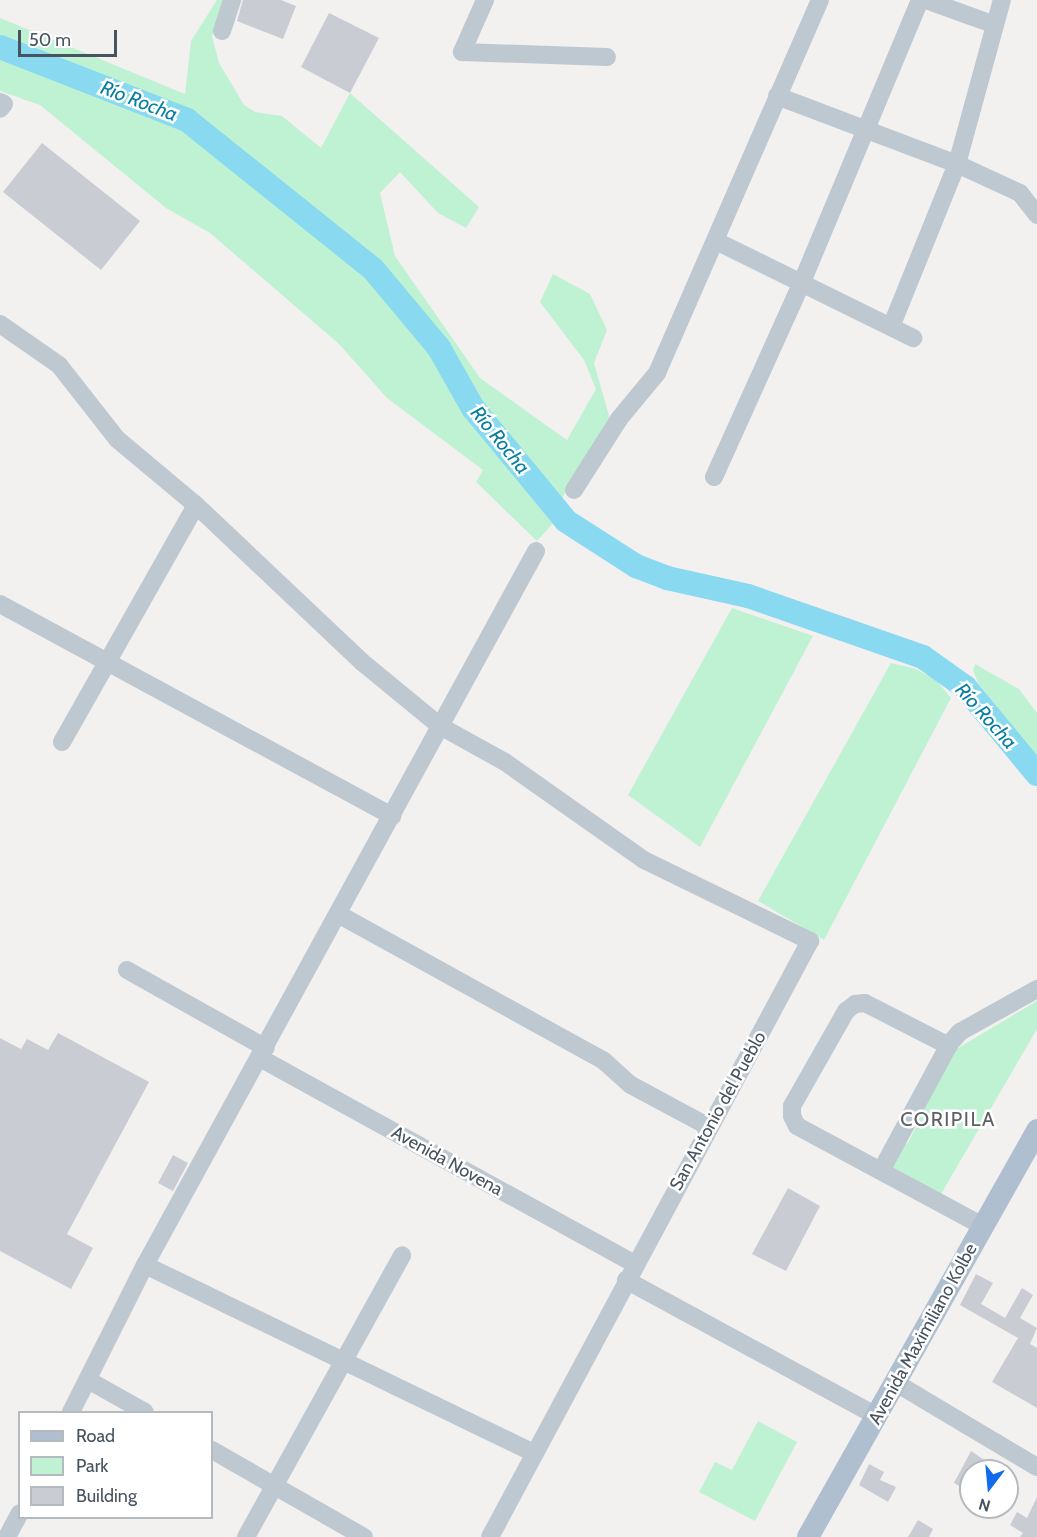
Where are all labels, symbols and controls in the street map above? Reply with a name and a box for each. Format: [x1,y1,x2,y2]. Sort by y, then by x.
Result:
scale bar [21,18,120,56]
text: 50 m [29,29,71,51]
water label: Río Rocha [97,75,181,127]
water label: Río Rocha [465,401,535,479]
water label: Río Rocha [950,678,1022,754]
street label: San Antonio del Pueblo [665,1028,771,1194]
district label: CORIPILA [900,1107,996,1131]
street label: Avenida Novena [388,1122,506,1200]
street label: Avenida Maximiliano Kolbe [864,1240,982,1428]
legend [18,1411,213,1519]
text: Road [76,1425,115,1447]
text: Park [76,1455,108,1477]
north arrow [959,1459,1019,1519]
text: Building [76,1485,137,1507]
text: N [976,1494,993,1516]

